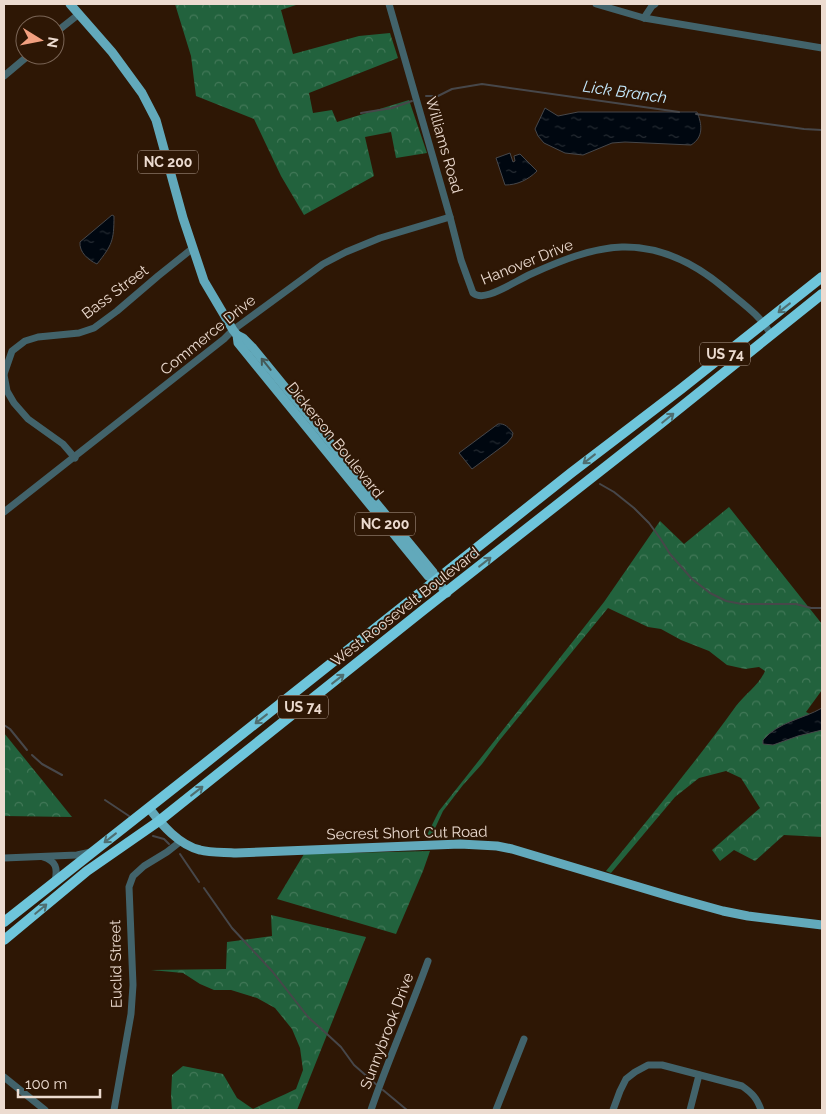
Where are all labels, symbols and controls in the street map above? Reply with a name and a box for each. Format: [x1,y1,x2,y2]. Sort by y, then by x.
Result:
north arrow [15,15,65,65]
text: N [44,36,62,49]
water label: Lick Branch [582,77,668,107]
street label: Williams Road [422,95,466,195]
road number: NC 200 [138,150,198,173]
street label: Hanover Drive [478,235,576,289]
street label: Bass Street [78,261,152,323]
street label: Commerce Drive [157,291,259,379]
one-way arrow [778,302,791,313]
road number: US 74 [700,342,750,366]
one-way arrow [260,357,271,370]
street label: Dickerson Boulevard [283,379,387,501]
one-way arrow [661,413,674,424]
one-way arrow [583,454,596,465]
road number: NC 200 [355,512,415,536]
street label: West Roosevelt Boulevard [327,544,483,670]
one-way arrow [478,557,491,568]
one-way arrow [331,674,345,684]
road number: US 74 [278,696,328,719]
one-way arrow [255,714,268,725]
one-way arrow [190,785,203,796]
street label: Secrest Short Cut Road [326,823,488,843]
one-way arrow [104,833,117,844]
one-way arrow [35,904,48,915]
street label: Euclid Street [106,920,126,1008]
street label: Sunnybrook Drive [357,970,418,1092]
scale bar [18,1066,100,1098]
text: 100 m [25,1075,67,1093]

